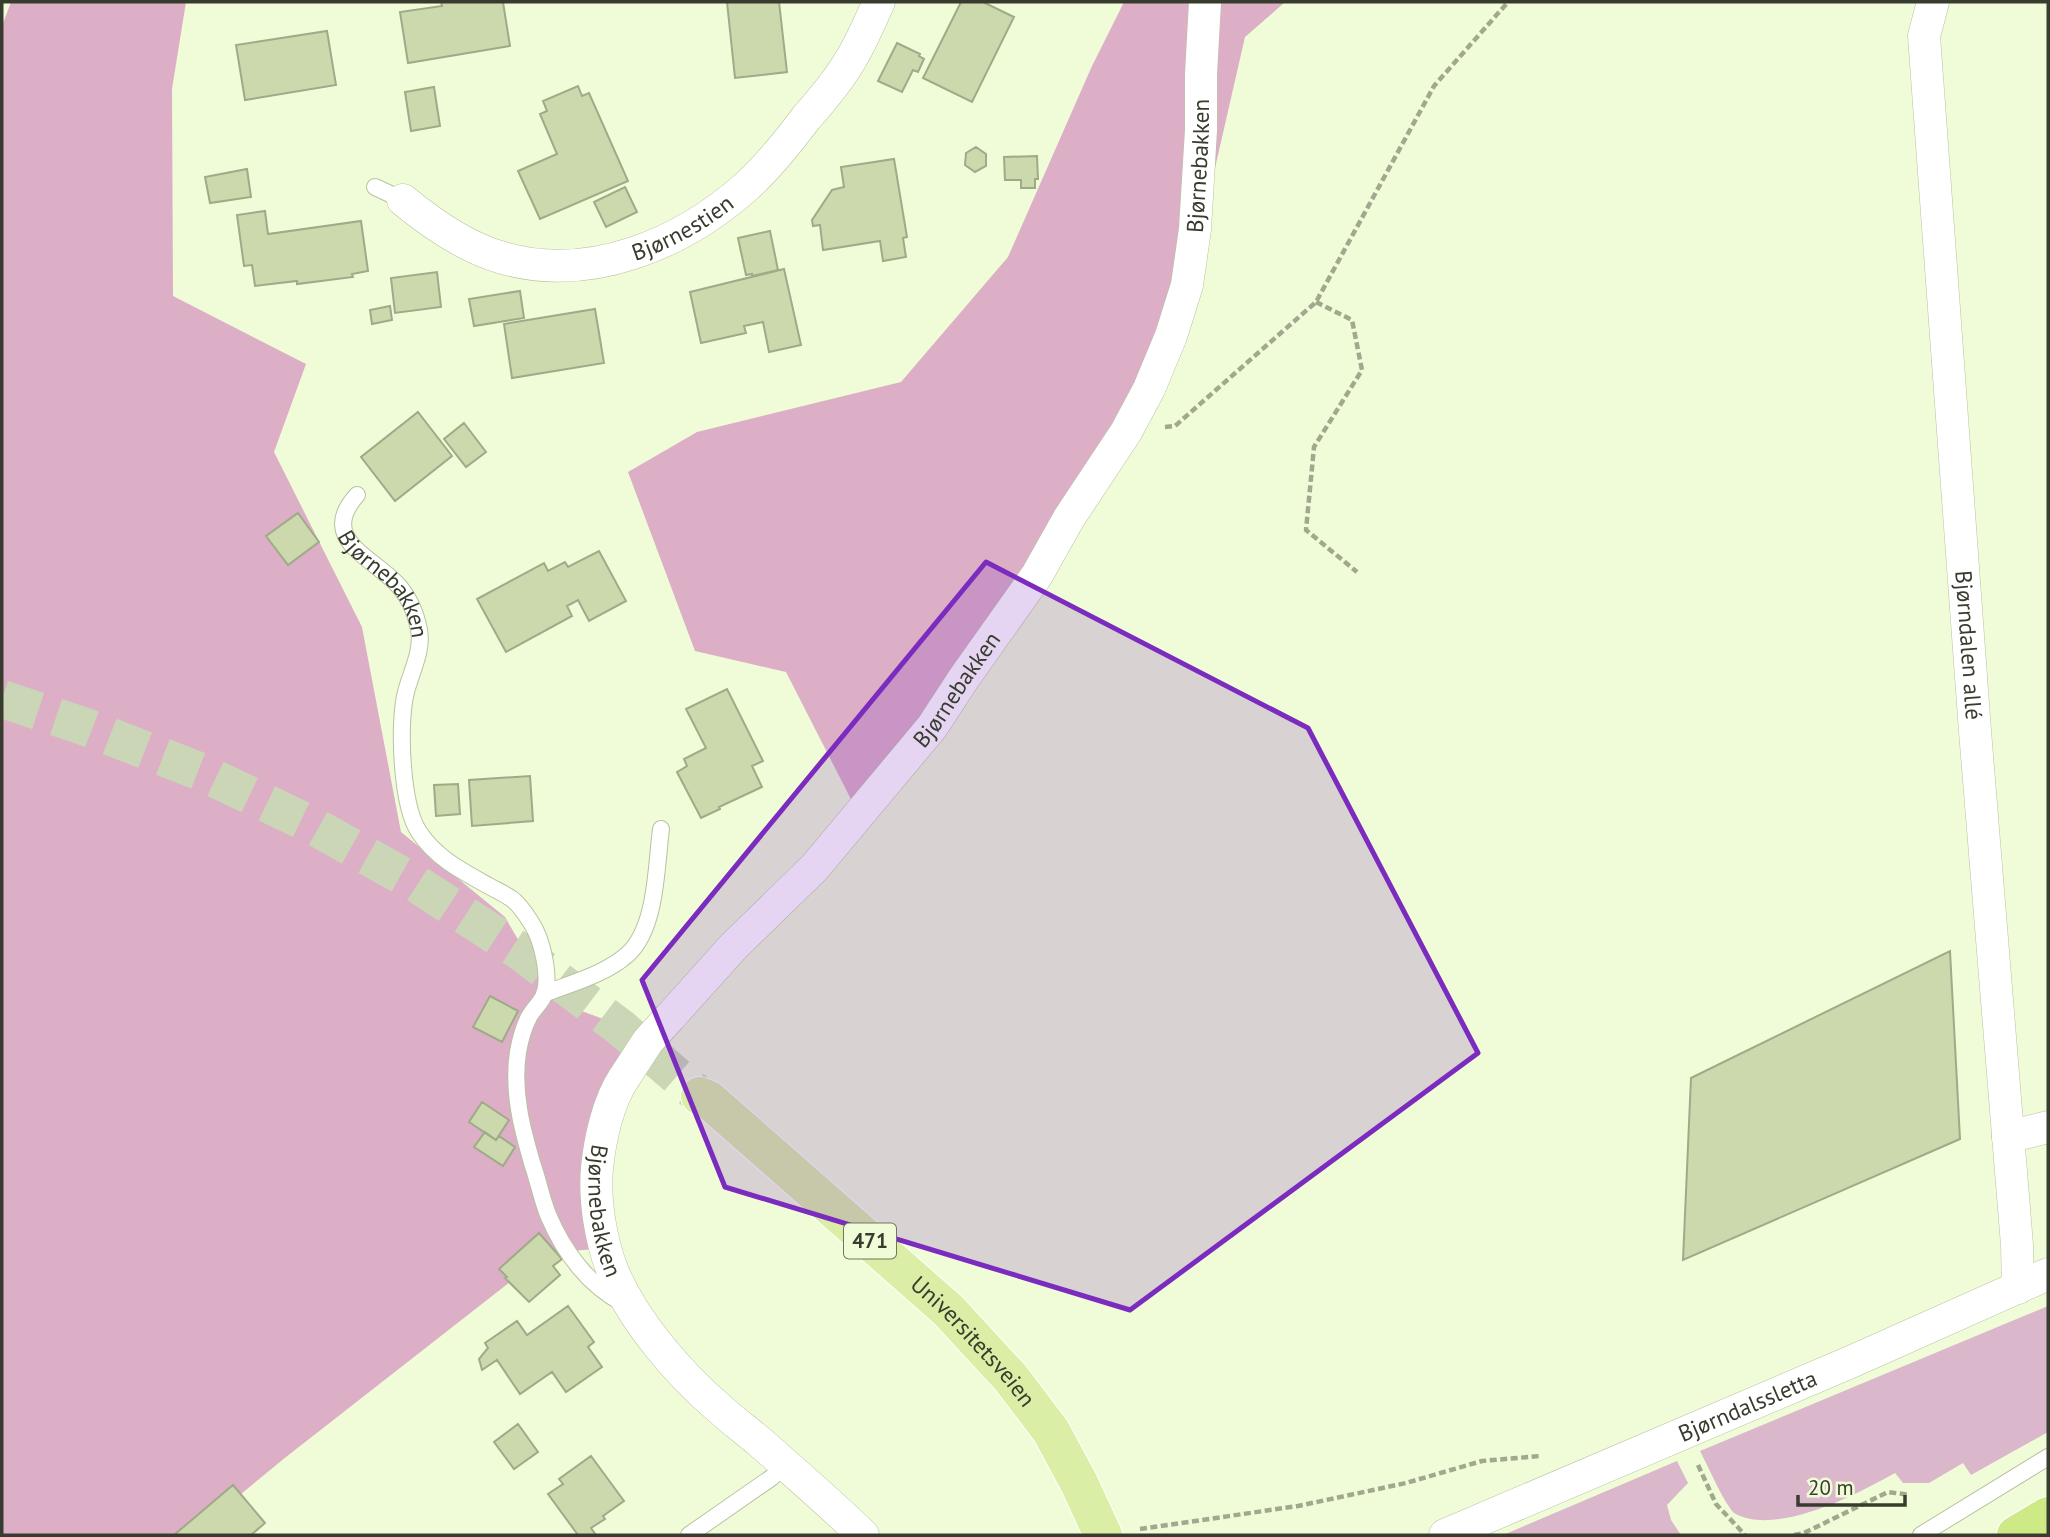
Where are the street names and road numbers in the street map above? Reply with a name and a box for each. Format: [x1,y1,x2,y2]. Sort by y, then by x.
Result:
street label: Bjørnebakken [1180,99,1215,233]
street label: Bjørnestien [628,188,739,267]
street label: Bjørnebakken [332,525,435,640]
street label: Bjørndalen allé [1949,569,1989,721]
street label: Bjørnebakken [906,626,1006,753]
street label: Bjørnebakken [582,1143,629,1281]
road number: 471 [844,1224,896,1258]
street label: Universitetsveien [905,1269,1042,1412]
street label: Bjørndalssletta [1674,1363,1821,1448]

